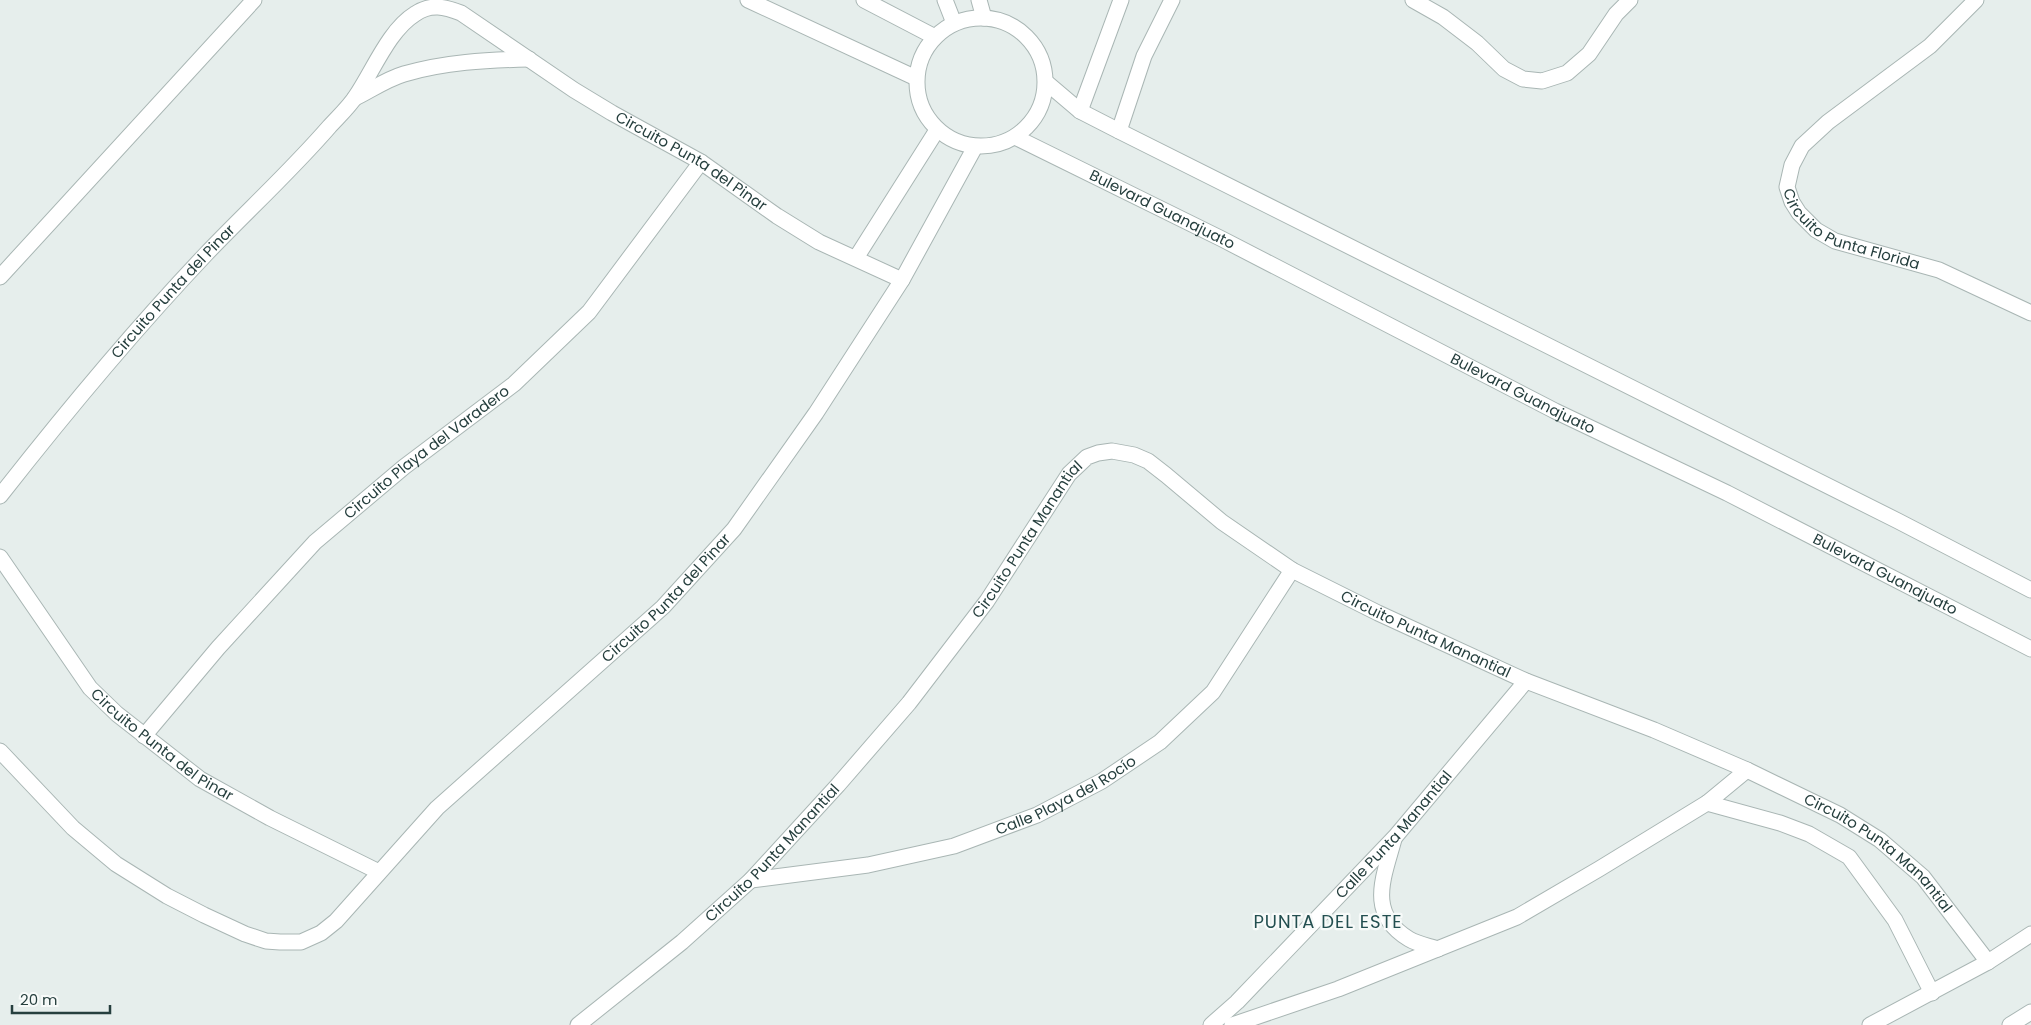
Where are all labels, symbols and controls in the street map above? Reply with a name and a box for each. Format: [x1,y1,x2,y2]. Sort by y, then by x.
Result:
street label: Circuito Punta del Pinar [612,106,772,216]
street label: Bulevard Guanajuato [1086,164,1239,254]
street label: Circuito Punta Florida [1778,186,1922,274]
street label: Circuito Punta del Pinar [106,219,240,363]
street label: Bulevard Guanajuato [1447,348,1599,439]
street label: Circuito Playa del Varadero [339,380,514,523]
street label: Circuito Punta Manantial [967,456,1087,622]
street label: Circuito Punta del Pinar [597,528,735,667]
street label: Bulevard Guanajuato [1810,528,1961,620]
street label: Circuito Punta Manantial [1337,585,1514,683]
street label: Circuito Punta del Pinar [86,683,238,806]
street label: Calle Playa del Rocío [992,750,1140,840]
street label: Calle Punta Manantial [1330,766,1456,903]
street label: Circuito Punta Manantial [700,779,844,927]
street label: Circuito Punta Manantial [1801,788,1958,917]
district label: PUNTA DEL ESTE [1253,909,1403,934]
scale bar [12,982,110,1014]
text: 20 m [20,989,58,1010]

